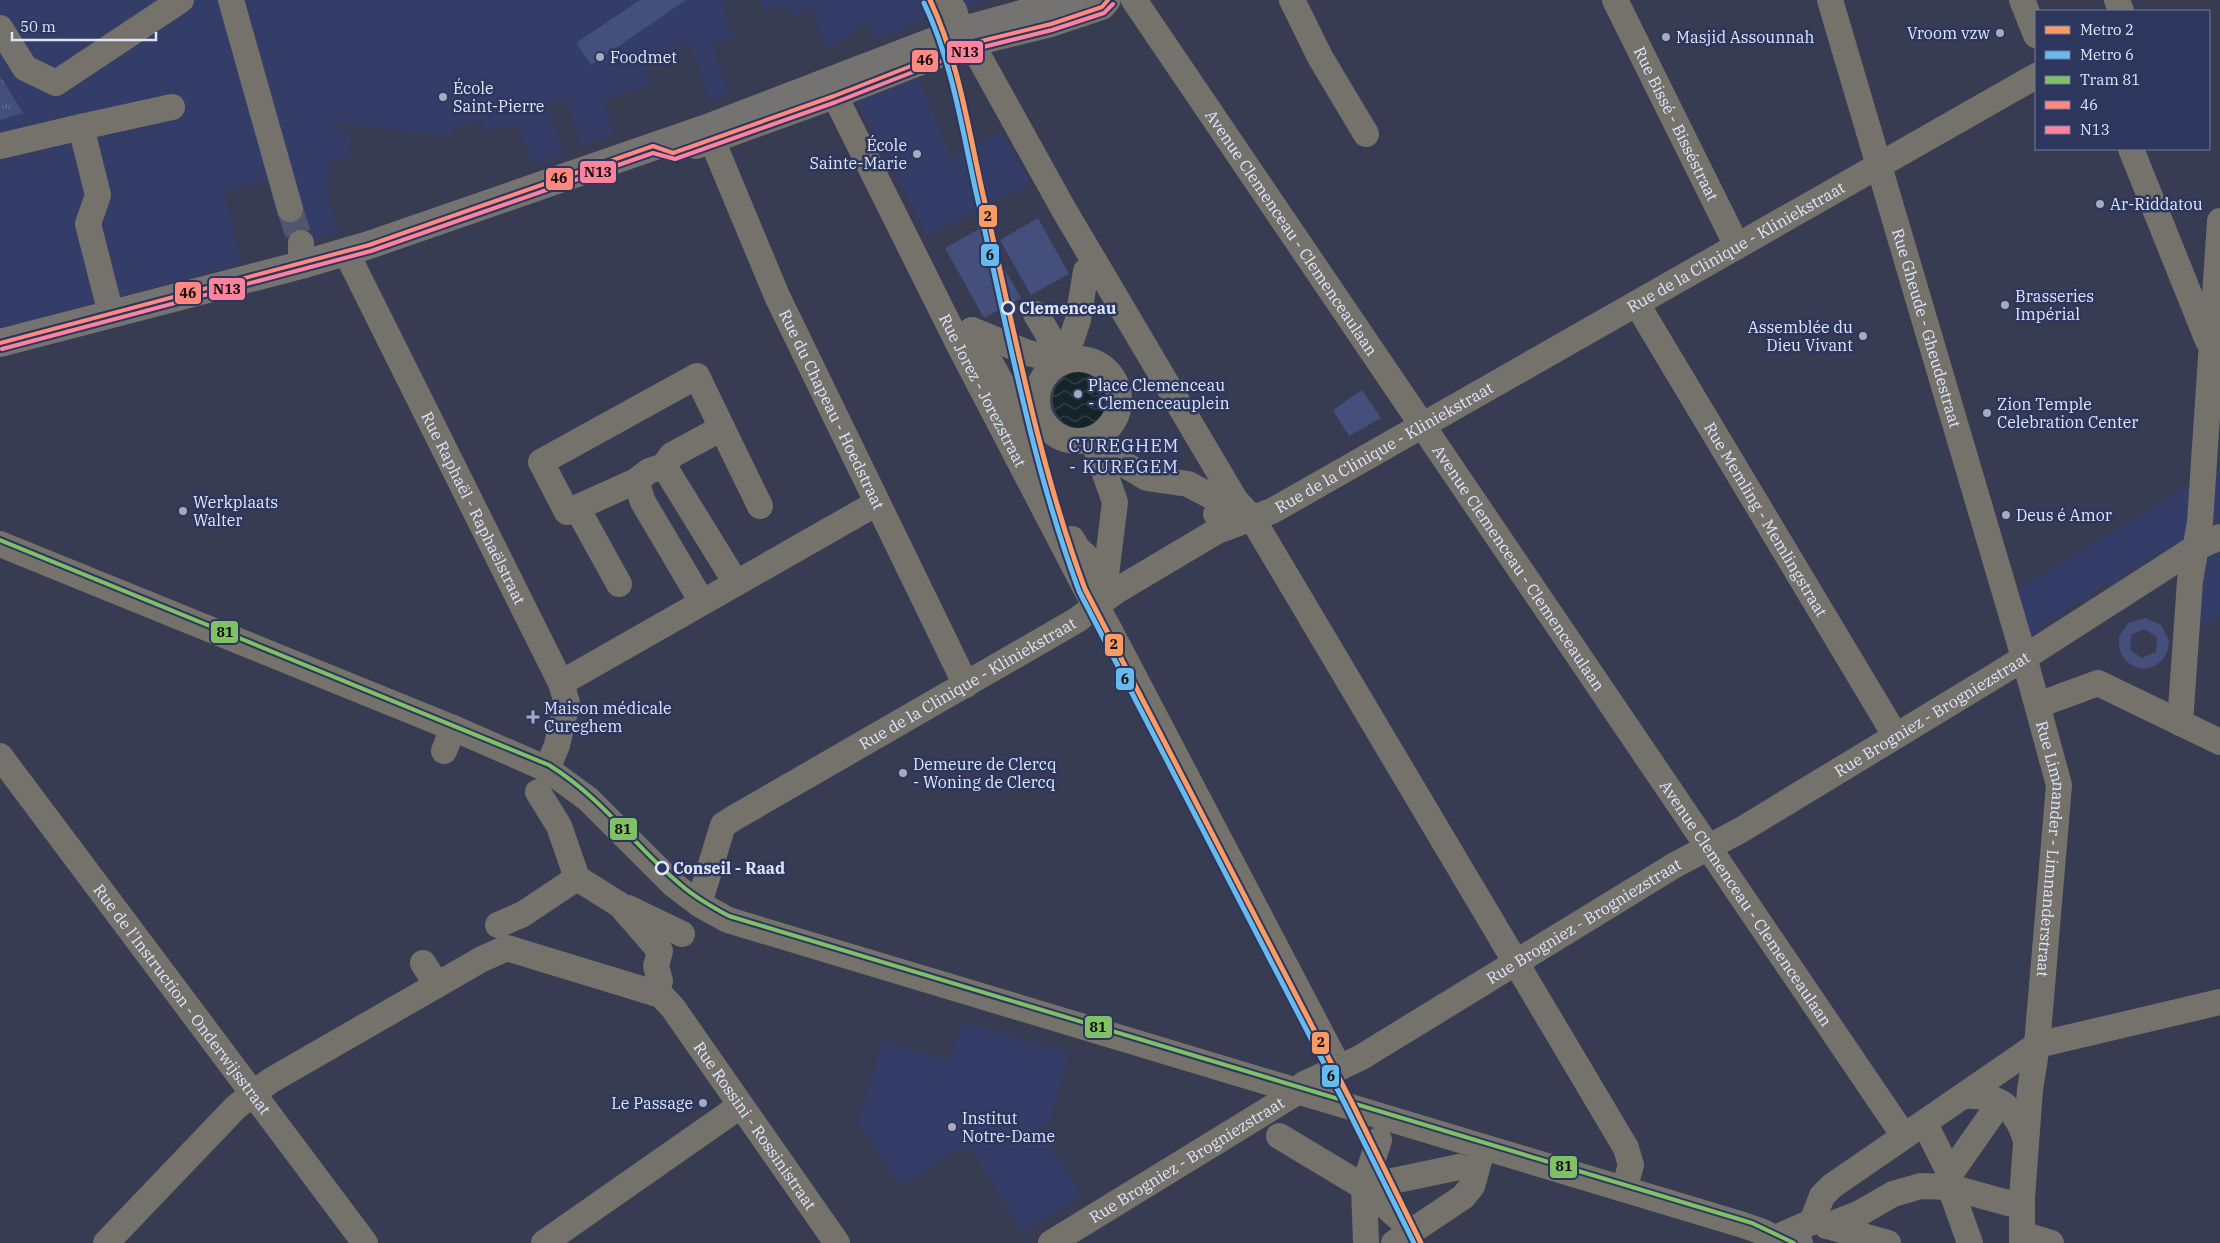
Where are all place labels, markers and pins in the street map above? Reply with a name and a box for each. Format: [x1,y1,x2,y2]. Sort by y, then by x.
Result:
place label: Vroom vzw [1907,23,1991,43]
place label: Masjid Assounnah [1676,27,1814,47]
marker: Vroom vzw [1994,27,2006,39]
marker: Masjid Assounnah [1660,31,1672,43]
place label: Foodmet [610,47,677,67]
marker: Foodmet [594,51,606,63]
place label: École Saint-Pierre [453,77,544,116]
marker: École Saint-Pierre [437,91,449,103]
place label: École Sainte-Marie [810,134,907,173]
marker: École Sainte-Marie [911,148,923,160]
place label: Ar-Riddatou [2110,194,2203,214]
marker: Ar-Riddatou [2094,198,2106,210]
place label: Brasseries Impérial [2015,286,2094,324]
place label: Clemenceau [1019,298,1116,318]
marker: Brasseries Impérial [1999,299,2011,311]
marker: Clemenceau [1001,301,1015,315]
place label: Assemblée du Dieu Vivant [1748,317,1853,355]
marker: Assemblée du Dieu Vivant [1857,330,1869,342]
place label: Place Clemenceau - Clemenceauplein [1088,375,1230,413]
marker: Place Clemenceau - Clemenceauplein [1072,388,1084,400]
place label: Zion Temple Celebration Center [1997,394,2138,432]
marker: Zion Temple Celebration Center [1981,407,1993,419]
place label: Werkplaats Walter [193,492,278,530]
marker: Werkplaats Walter [177,505,189,517]
place label: Deus é Amor [2016,505,2112,525]
marker: Deus é Amor [2000,509,2012,521]
place label: Maison médicale Cureghem [544,698,672,736]
marker: Maison médicale Cureghem [526,710,540,724]
place label: Demeure de Clercq - Woning de Clercq [913,754,1057,792]
marker: Demeure de Clercq - Woning de Clercq [897,767,909,779]
place label: Conseil - Raad [673,858,785,878]
marker: Conseil - Raad [655,861,669,875]
place label: Le Passage [611,1093,693,1113]
marker: Le Passage [697,1097,709,1109]
place label: Institut Notre-Dame [962,1108,1055,1146]
marker: Institut Notre-Dame [946,1121,958,1133]

